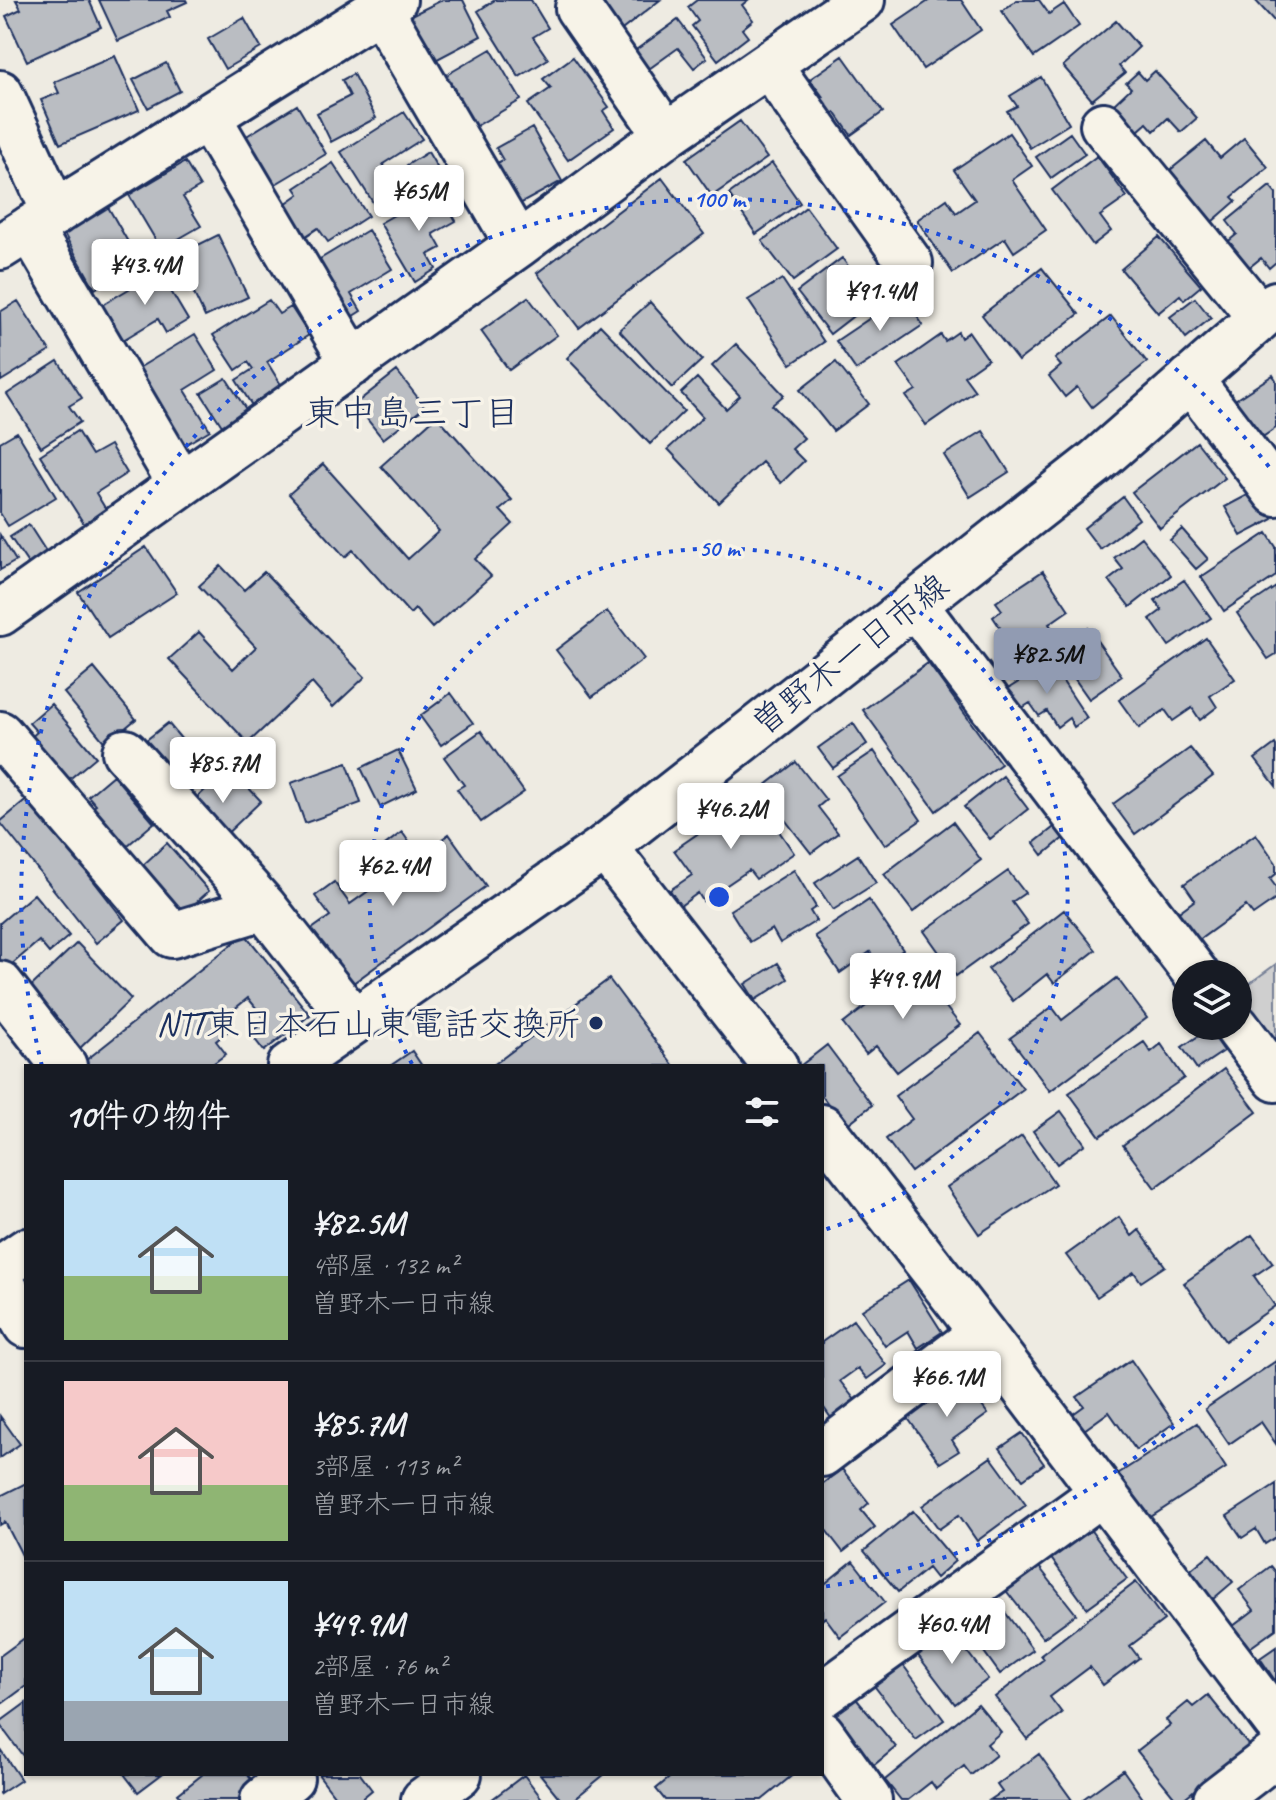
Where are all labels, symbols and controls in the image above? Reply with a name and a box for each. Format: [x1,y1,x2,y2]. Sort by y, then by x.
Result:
pin: ¥65M [372,165,466,233]
text: ¥65M [392,174,446,207]
text: 100 m [693,184,747,214]
pin: ¥43.4M [80,239,210,307]
text: ¥43.4M [110,248,180,281]
pin: ¥91.4M [815,265,945,333]
text: ¥91.4M [845,274,915,307]
district label: 東中島三丁目 [304,390,520,436]
text: 50 m [699,533,742,563]
street label: 曽野木一日市線 [743,564,957,744]
pin: ¥82.5M [982,628,1112,696]
text: ¥82.5M [1012,637,1082,670]
pin: ¥85.7M [158,737,288,805]
text: ¥85.7M [188,746,258,779]
pin: ¥46.2M [666,783,796,851]
text: ¥46.2M [695,792,767,825]
pin: ¥62.4M [328,840,458,908]
text: ¥62.4M [357,849,429,882]
centre of rings [705,883,733,911]
pin: ¥49.9M [838,953,968,1021]
map controls [1172,960,1252,1040]
button: layers [1172,960,1252,1040]
text: ¥49.9M [868,962,938,995]
place label: NTT東日本石山東電話交換所 [157,1002,580,1045]
marker: NTT東日本石山東電話交換所 [587,1014,605,1032]
icon: filters [740,1090,784,1134]
text: 10件の物件 [64,1094,231,1137]
text: ¥82.5M [312,1201,404,1244]
icon: home [128,1212,224,1308]
text: 4部屋 · 132 m² [312,1249,457,1282]
text: 曽野木一日市線 [312,1287,494,1320]
pin: ¥66.1M [882,1351,1012,1419]
text: ¥66.1M [911,1360,983,1393]
text: ¥85.7M [312,1402,404,1445]
icon: home [128,1413,224,1509]
text: 3部屋 · 113 m² [312,1450,457,1483]
text: 曽野木一日市線 [312,1488,494,1521]
pin: ¥60.4M [887,1598,1017,1666]
text: ¥49.9M [312,1602,404,1645]
text: ¥60.4M [916,1607,988,1640]
icon: home [128,1613,224,1709]
text: 2部屋 · 76 m² [312,1650,446,1683]
text: 曽野木一日市線 [312,1688,494,1721]

